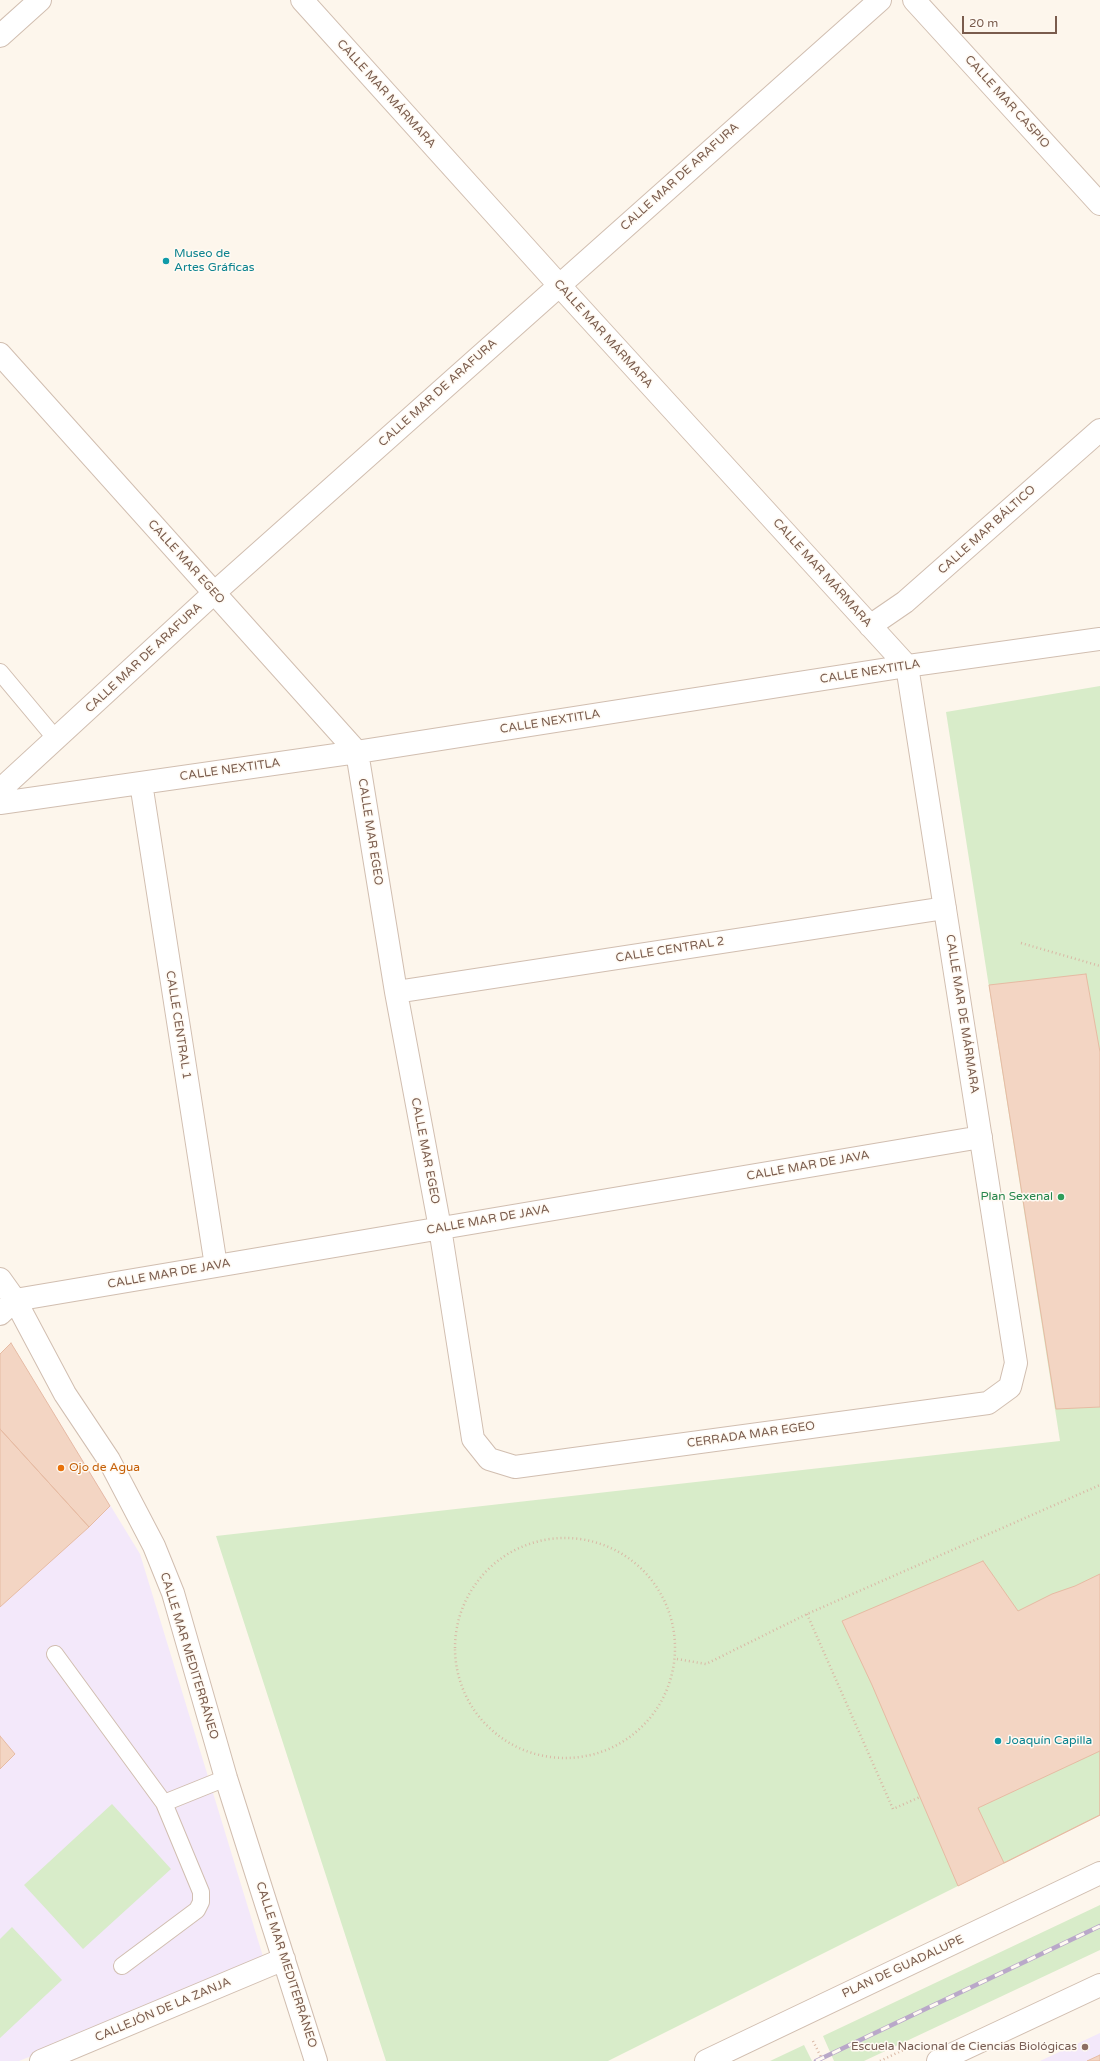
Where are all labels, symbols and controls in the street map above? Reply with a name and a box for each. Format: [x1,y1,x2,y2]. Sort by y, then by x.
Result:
scale bar [964,8,1059,34]
text: 20 m [969,16,998,30]
street label: CALLE MAR MÁRMARA [333,37,439,151]
street label: CALLE MAR CASPIO [961,53,1053,151]
street label: CALLE MAR DE ARAFURA [618,120,742,234]
place label: Museo de Artes Gráficas [174,247,254,275]
marker: Museo de Artes Gráficas [161,256,171,266]
street label: CALLE MAR MÁRMARA [550,277,656,391]
street label: CALLE MAR DE ARAFURA [376,336,500,450]
street label: CALLE MAR BÁLTICO [935,482,1039,578]
street label: CALLE MAR MÁRMARA [769,516,875,630]
street label: CALLE MAR EGEO [144,517,228,607]
street label: CALLE MAR DE ARAFURA [83,600,205,716]
street label: CALLE NEXTITLA [819,657,921,687]
street label: CALLE NEXTITLA [499,707,601,737]
street label: CALLE NEXTITLA [179,756,281,784]
street label: CALLE MAR EGEO [354,778,386,886]
street label: CALLE MAR DE MÁRMARA [942,933,982,1095]
street label: CALLE CENTRAL 2 [615,934,725,966]
street label: CALLE CENTRAL 1 [162,970,194,1080]
street label: CALLE MAR EGEO [408,1097,442,1205]
street label: CALLE MAR DE JAVA [745,1148,871,1184]
place label: Plan Sexenal [981,1190,1053,1204]
marker: Plan Sexenal [1056,1192,1066,1202]
street label: CALLE MAR DE JAVA [425,1202,551,1238]
street label: CALLE MAR DE JAVA [106,1256,232,1292]
street label: CERRADA MAR EGEO [686,1419,816,1451]
place label: Ojo de Agua [69,1461,140,1475]
marker: Ojo de Agua [56,1463,66,1473]
street label: CALLE MAR MEDITERRÁNEO [157,1571,221,1741]
place label: Joaquín Capilla [1006,1734,1092,1748]
marker: Joaquín Capilla [993,1736,1003,1746]
street label: CALLE MAR MEDITERRÁNEO [252,1880,320,2050]
street label: PLAN DE GUADALUPE [840,1932,966,2002]
street label: CALLEJÓN DE LA ZANJA [93,1975,233,2045]
place label: Escuela Nacional de Ciencias Biológicas [851,2040,1077,2054]
marker: Escuela Nacional de Ciencias Biológicas [1080,2042,1090,2052]

